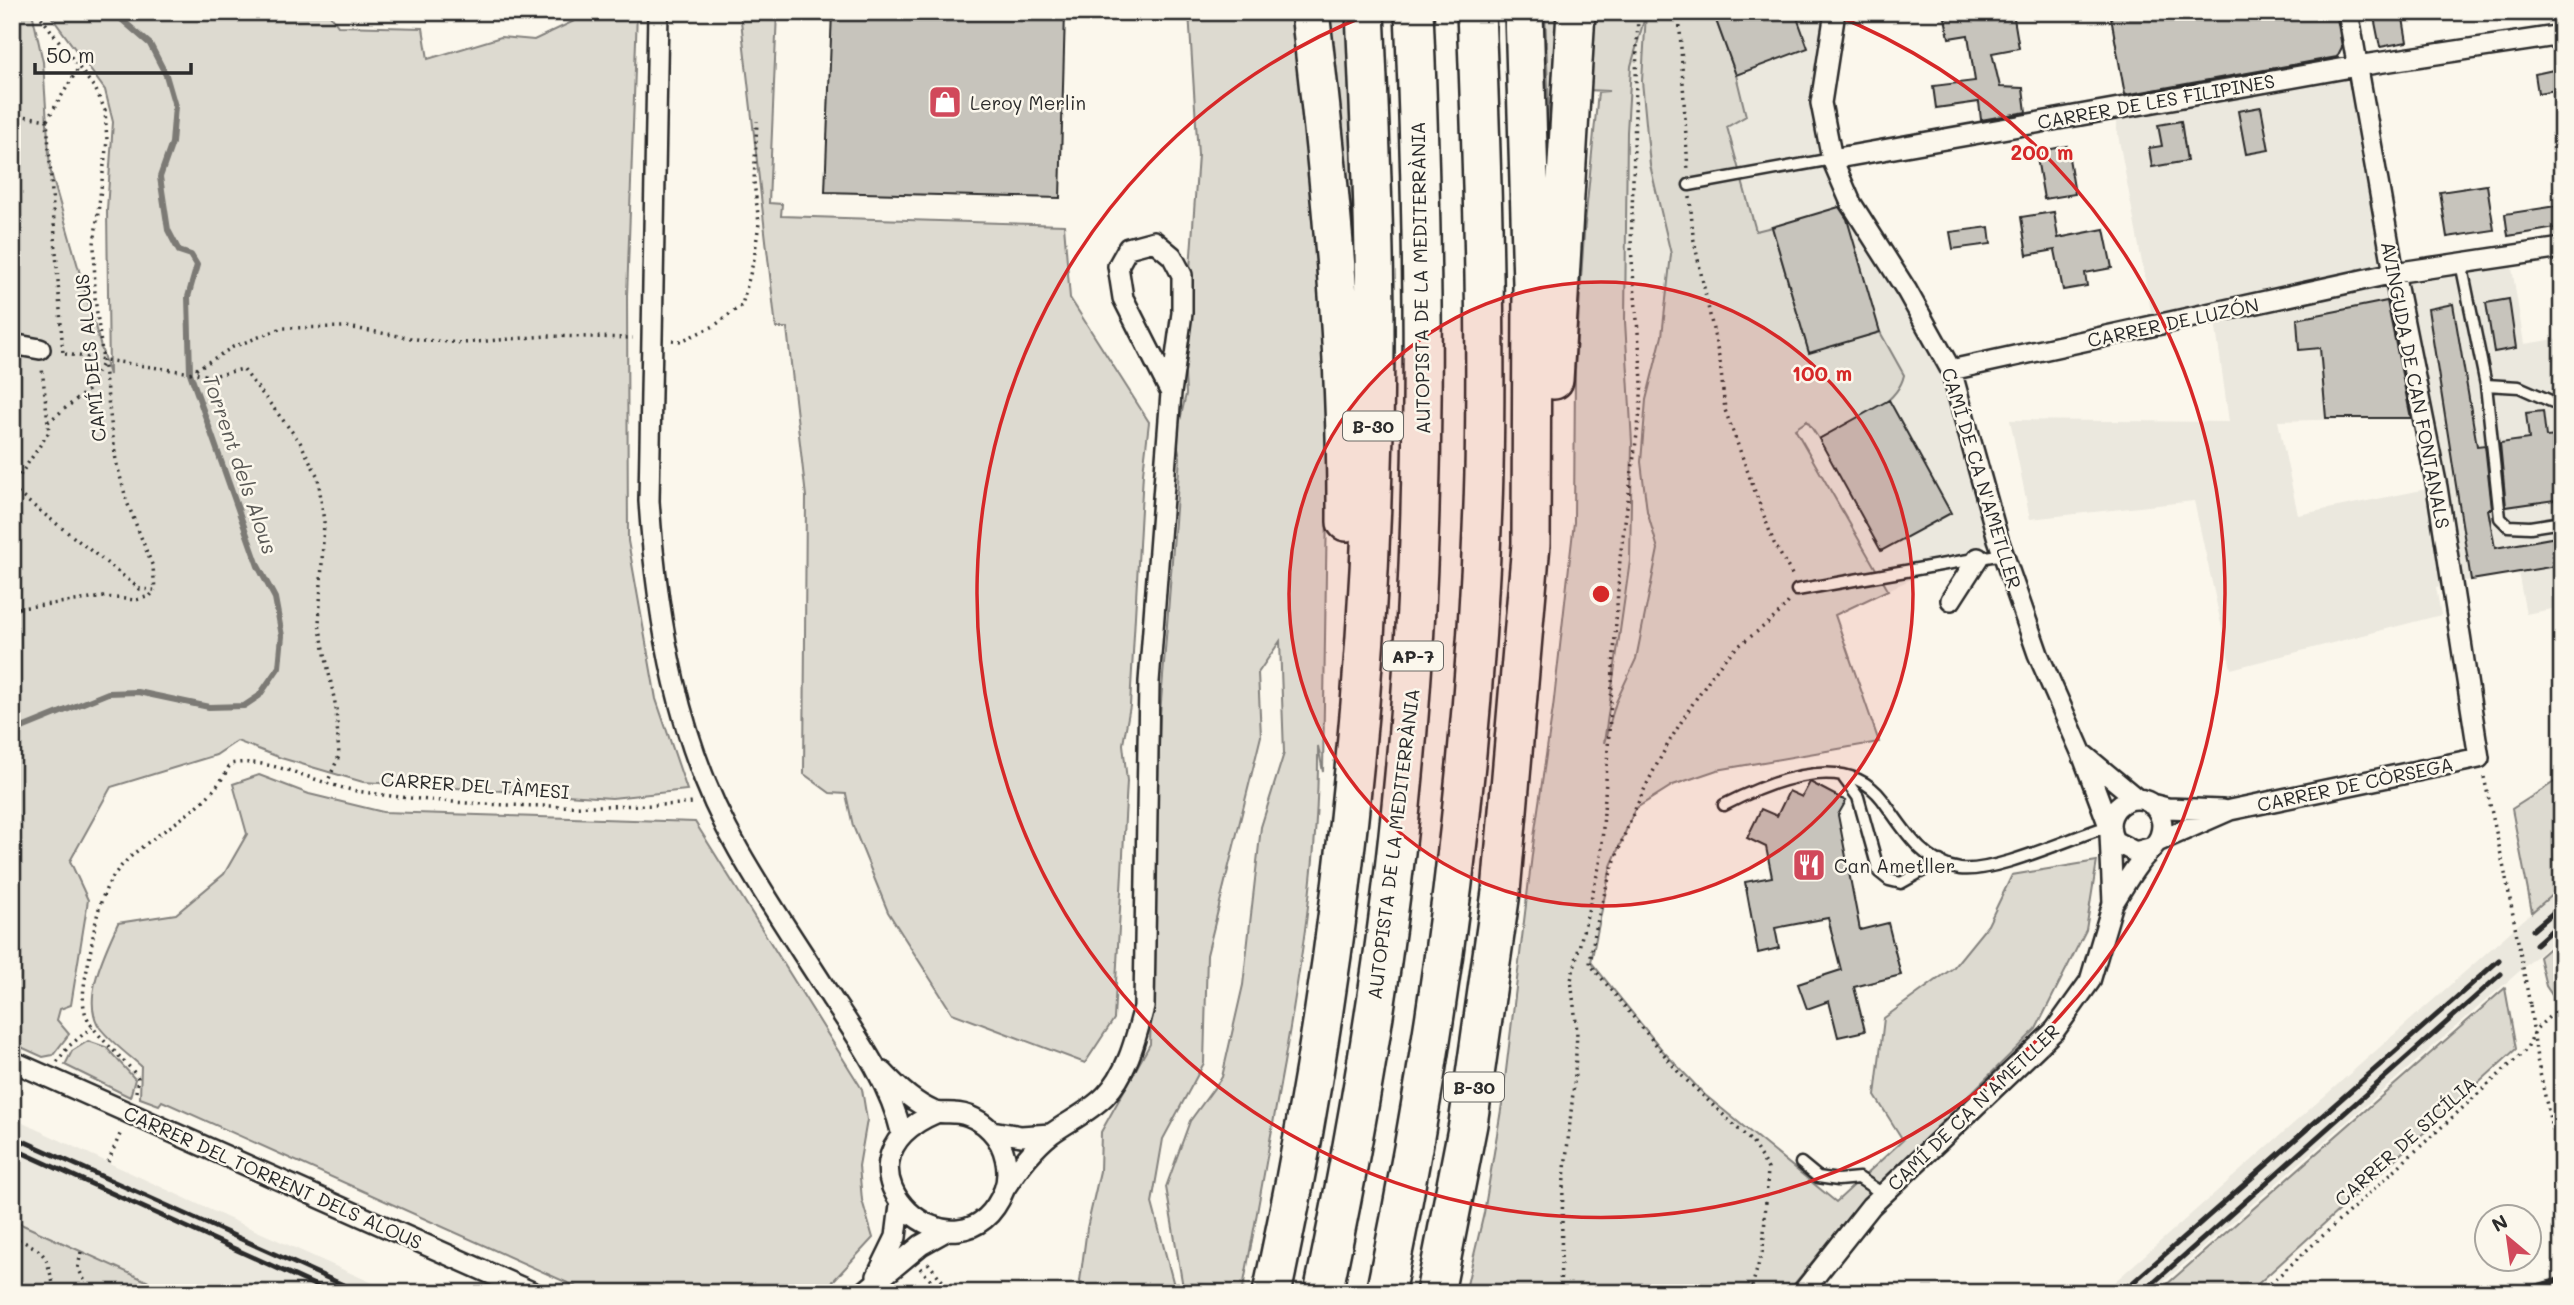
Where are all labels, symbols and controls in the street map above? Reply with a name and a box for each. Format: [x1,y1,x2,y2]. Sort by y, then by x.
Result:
scale bar [35,32,191,76]
text: 50 m [46,41,95,68]
street label: CARRER DE LES FILIPINES [2035,68,2277,134]
shop icon: Leroy Merlin [926,83,964,121]
place label: Leroy Merlin [970,90,1086,115]
street label: AUTOPISTA DE LA MEDITERRÀNIA [1405,121,1435,435]
text: 200 m [2011,138,2073,165]
street label: AVINGUDA DE CAN FONTANALS [2376,239,2456,531]
street label: CAMÍ DELS ALOUS [69,273,111,443]
street label: CARRER DE LUZÓN [2085,292,2261,352]
text: 100 m [1792,359,1852,386]
street label: CAMÍ DE CA N'AMETLLER [1936,364,2028,592]
water label: Torrent dels Alous [198,371,284,557]
road number: B-30 [1343,412,1403,440]
centre of rings [1589,582,1613,606]
road number: AP-7 [1383,642,1443,670]
street label: AUTOPISTA DE LA MEDITERRÀNIA [1362,687,1424,1001]
street label: CARRER DE CÒRSEGA [2255,751,2455,817]
street label: CARRER DEL TÀMESI [380,766,570,804]
restaurant icon: Can Ametller [1790,846,1828,884]
place label: Can Ametller [1834,853,1955,878]
street label: CAMÍ DE CA N'AMETLLER [1882,1018,2064,1196]
street label: CARRER DE SICÍLIA [2329,1071,2481,1211]
road number: B-30 [1444,1072,1504,1102]
street label: CARRER DEL TORRENT DELS ALOUS [120,1100,426,1254]
north arrow [2472,1204,2542,1274]
text: N [2487,1208,2512,1237]

